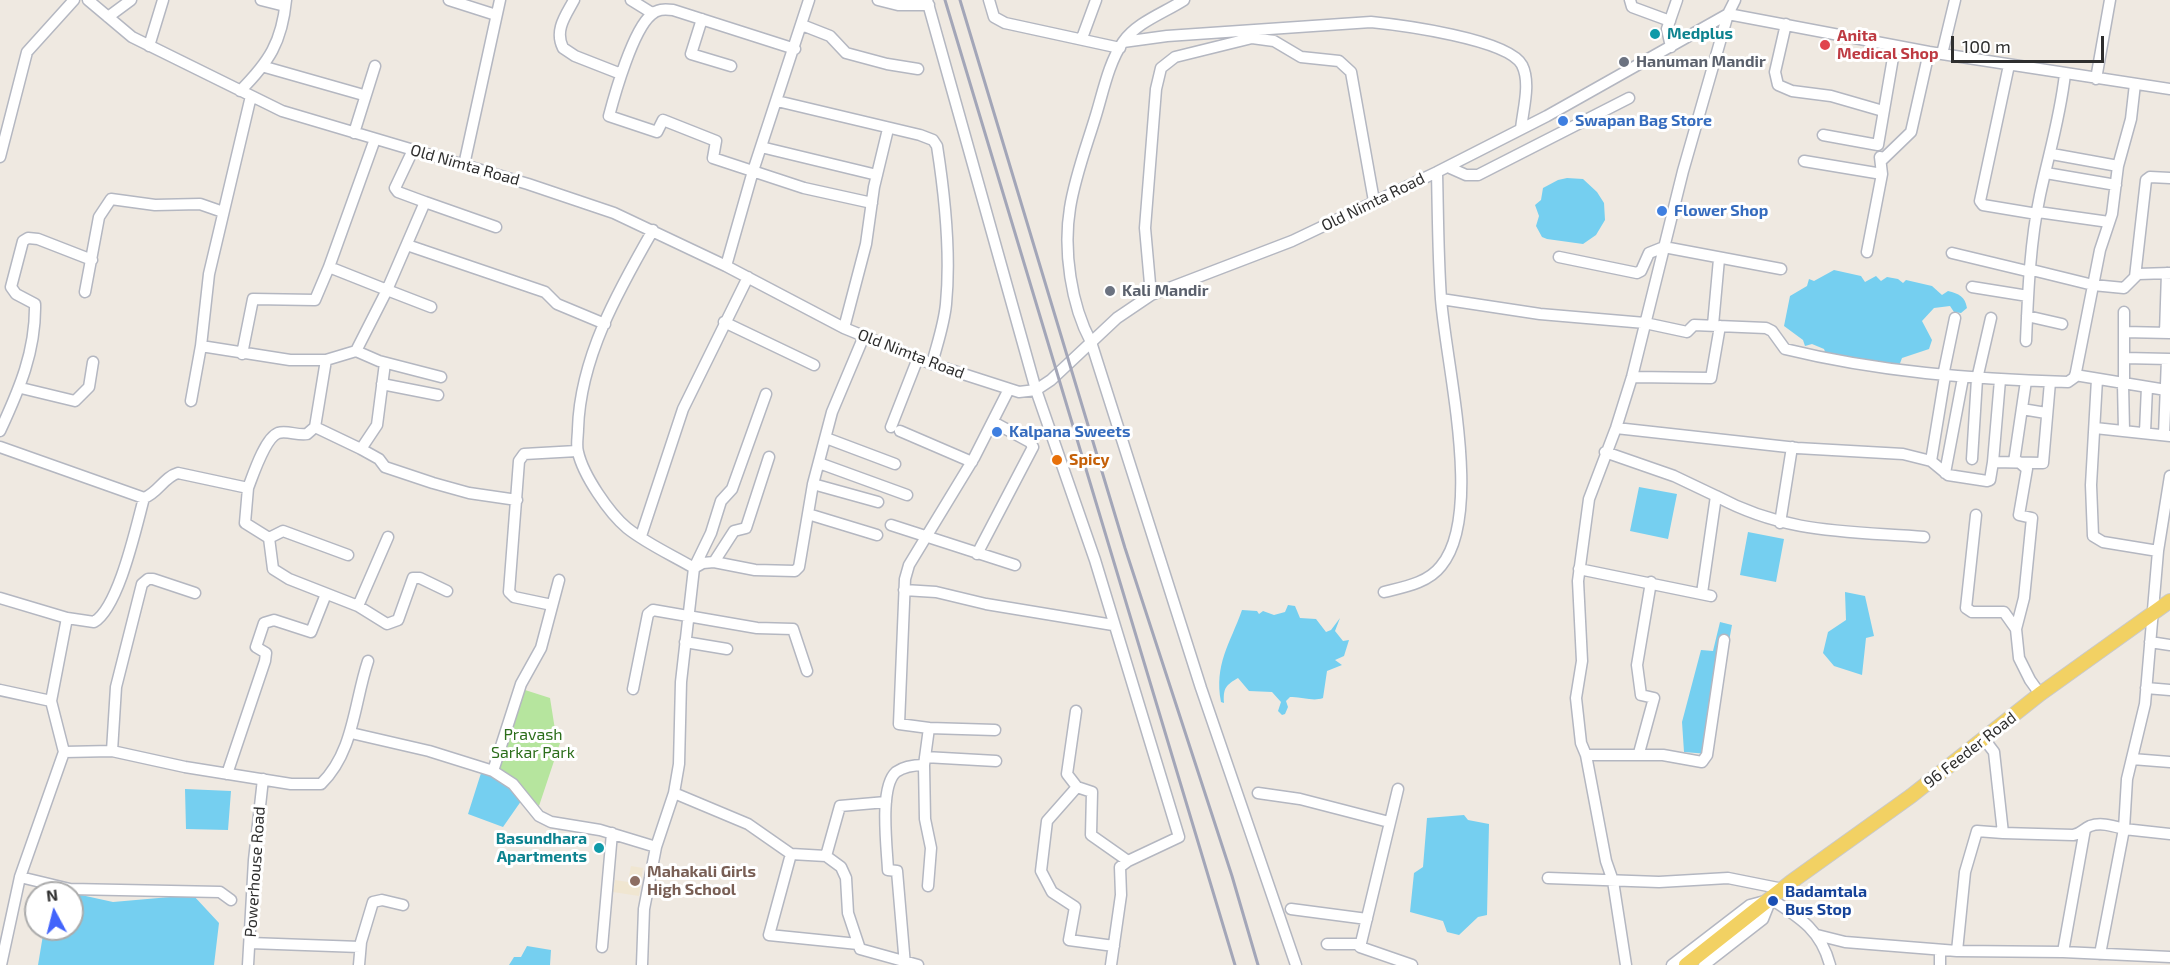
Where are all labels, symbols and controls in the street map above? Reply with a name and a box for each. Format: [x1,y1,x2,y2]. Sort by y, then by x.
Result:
place label: Medplus [1667,24,1733,44]
scale bar [1954,24,2107,62]
place label: Anita Medical Shop [1837,26,1939,64]
marker: Medplus [1648,27,1662,41]
text: 100 m [1962,35,2011,57]
marker: Anita Medical Shop [1818,38,1832,52]
place label: Hanuman Mandir [1636,52,1766,72]
marker: Hanuman Mandir [1617,55,1631,69]
place label: Swapan Bag Store [1575,111,1712,131]
marker: Swapan Bag Store [1556,114,1570,128]
street label: Old Nimta Road [408,140,522,190]
street label: Old Nimta Road [1318,169,1428,235]
place label: Flower Shop [1674,201,1768,221]
marker: Flower Shop [1655,204,1669,218]
place label: Kali Mandir [1122,281,1209,301]
marker: Kali Mandir [1103,284,1117,298]
street label: Old Nimta Road [855,325,967,383]
place label: Kalpana Sweets [1009,422,1130,442]
marker: Kalpana Sweets [990,425,1004,439]
place label: Spicy [1069,450,1110,470]
marker: Spicy [1050,453,1064,467]
street label: 96 Feeder Road [1920,708,2020,792]
park label: Pravash Sarkar Park [491,725,575,763]
street label: Powerhouse Road [241,806,269,938]
place label: Basundhara Apartments [496,829,587,867]
marker: Basundhara Apartments [592,841,606,855]
place label: Mahakali Girls High School [647,862,756,900]
marker: Mahakali Girls High School [628,874,642,888]
north arrow [24,881,84,941]
place label: Badamtala Bus Stop [1785,882,1867,920]
text: N [45,884,59,905]
marker: Badamtala Bus Stop [1766,894,1780,908]

